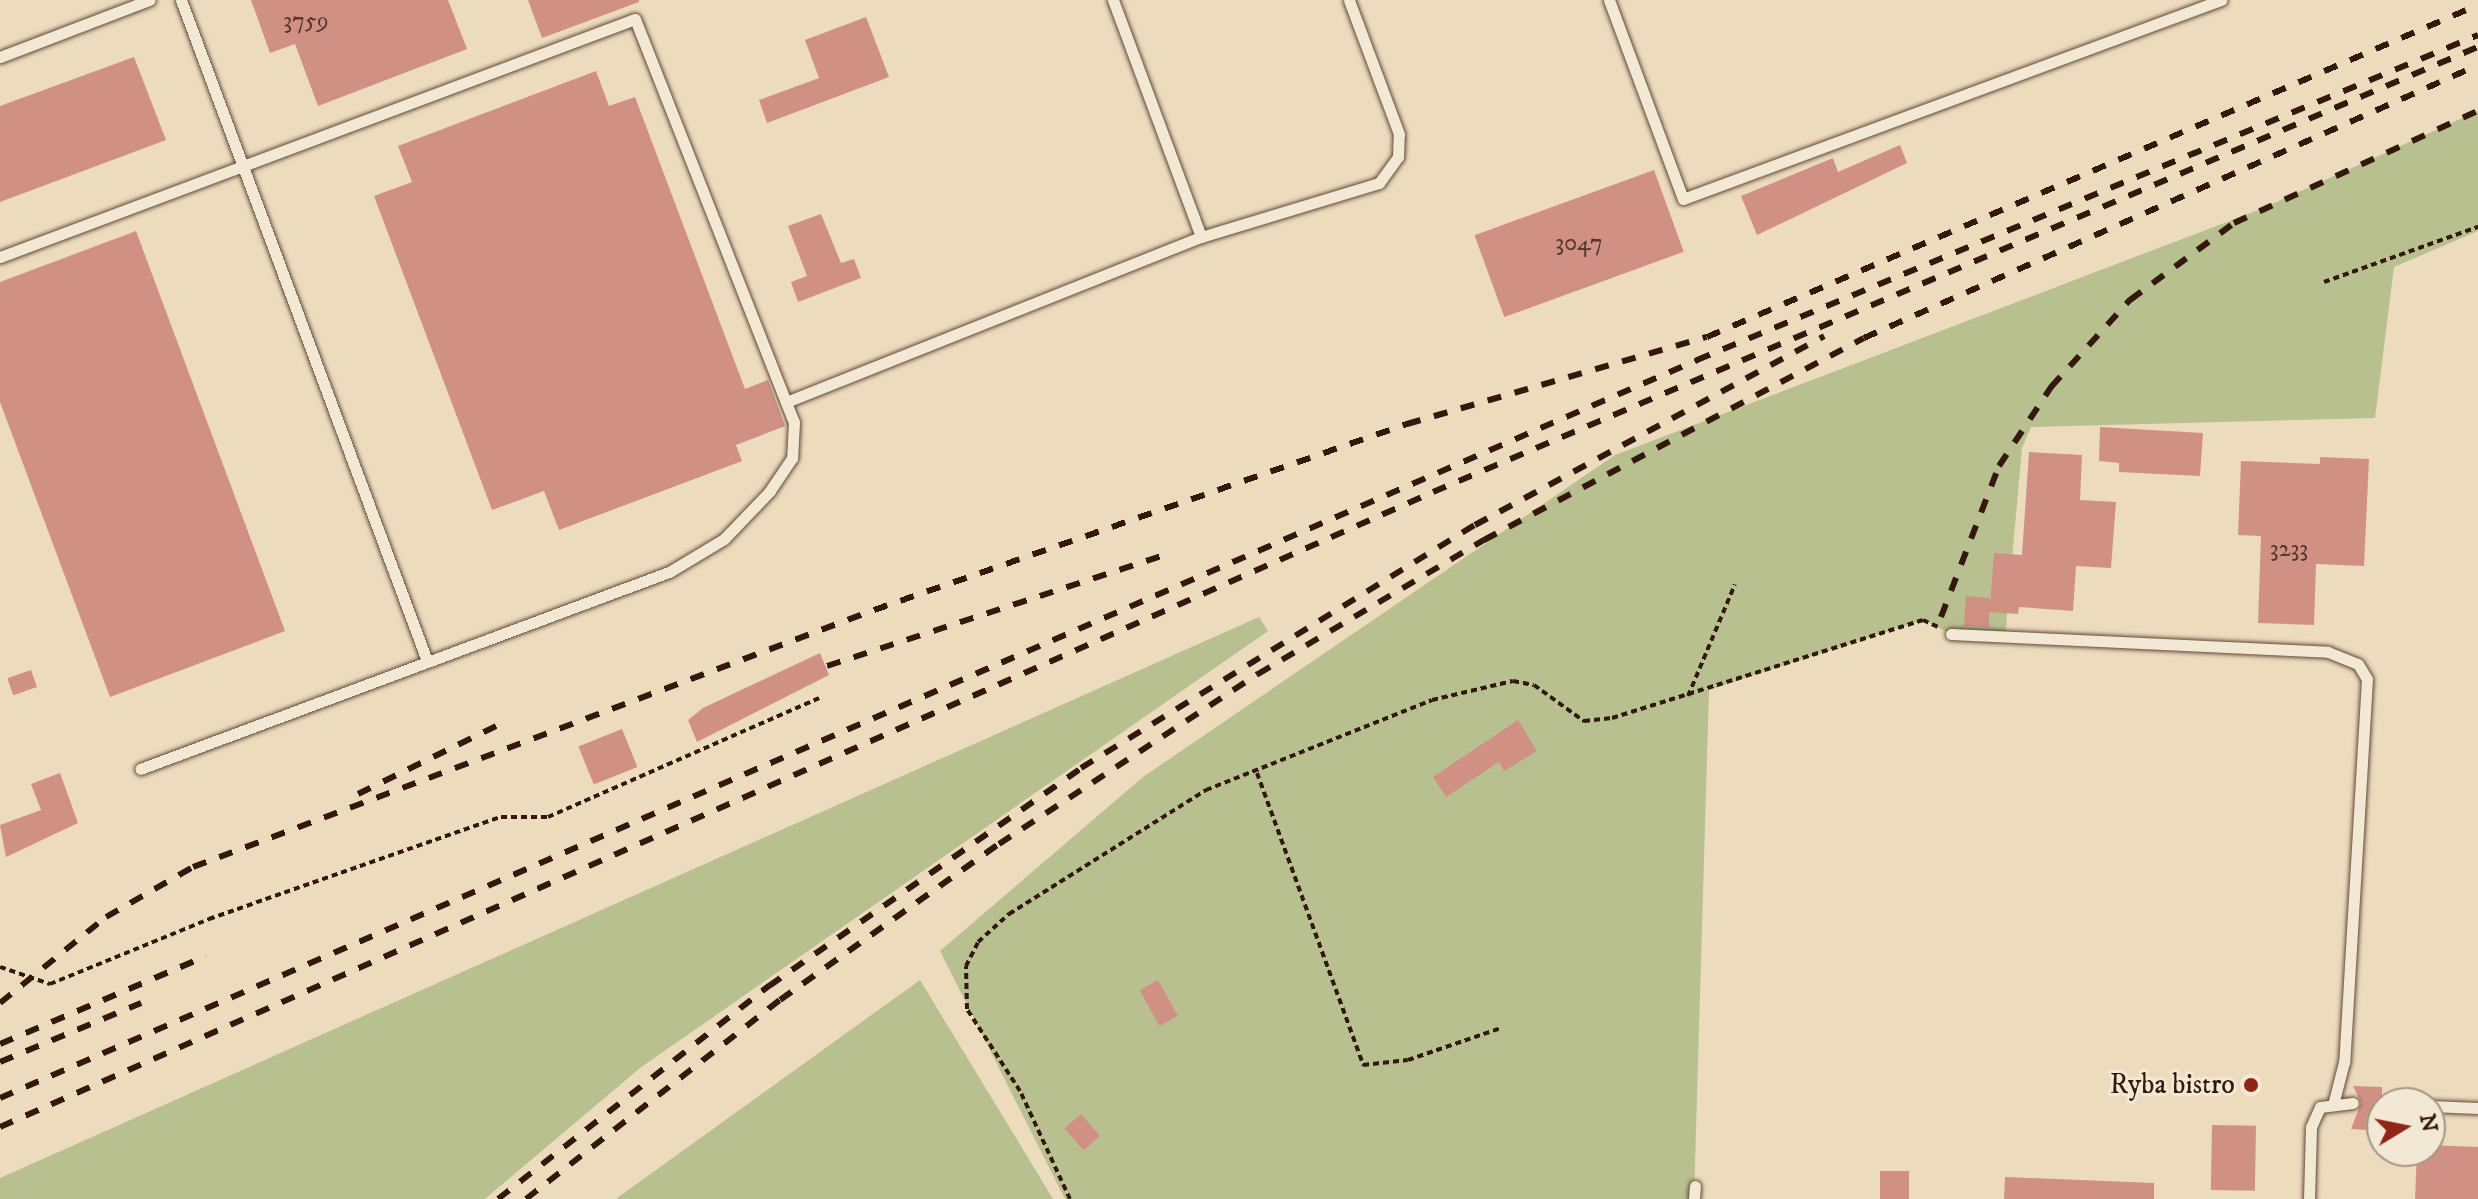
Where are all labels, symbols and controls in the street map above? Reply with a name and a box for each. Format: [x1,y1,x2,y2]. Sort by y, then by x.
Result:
house number: 3759 [283,8,329,36]
house number: 3047 [1555,230,1603,258]
house number: 3233 [2270,536,2308,564]
place label: Ryba bistro [2110,1068,2235,1102]
marker: Ryba bistro [2242,1076,2260,1094]
north arrow [2366,1087,2446,1167]
text: N [2413,1112,2443,1134]

